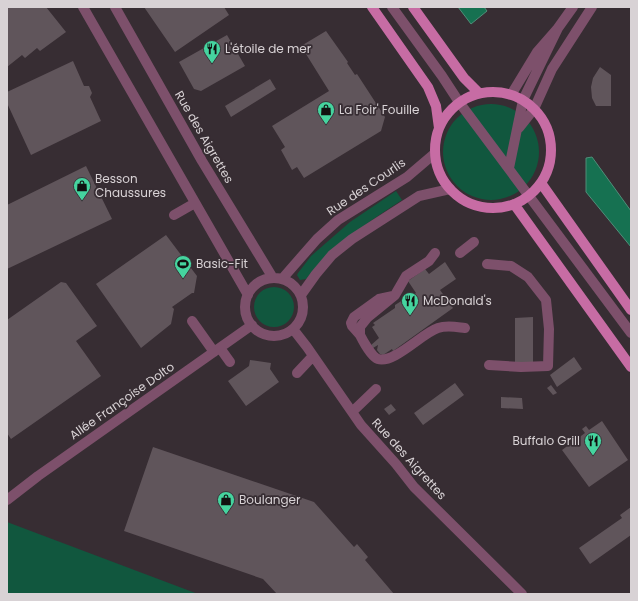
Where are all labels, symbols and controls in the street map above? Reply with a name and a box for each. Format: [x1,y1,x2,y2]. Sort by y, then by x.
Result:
restaurant icon: L'étoile de mer [202,39,222,64]
place label: L'étoile de mer [225,40,312,57]
street label: Rue des Aigrettes [171,87,238,186]
shop icon: La Foir' Fouille [316,100,336,125]
place label: La Foir' Fouille [339,101,419,118]
street label: Rue des Courlis [323,154,409,219]
place label: Besson Chaussures [95,170,166,201]
shop icon: Besson Chaussures [72,176,92,201]
sports icon: Basic-Fit [173,254,193,279]
place label: Basic-Fit [196,255,248,272]
restaurant icon: McDonald's [400,291,420,316]
place label: McDonald's [423,292,492,309]
street label: Allée Françoise Dolto [66,358,178,443]
street label: Rue des Aigrettes [368,414,451,503]
restaurant icon: Buffalo Grill [583,431,603,456]
place label: Buffalo Grill [512,432,580,449]
shop icon: Boulanger [216,490,236,515]
place label: Boulanger [239,491,301,508]

